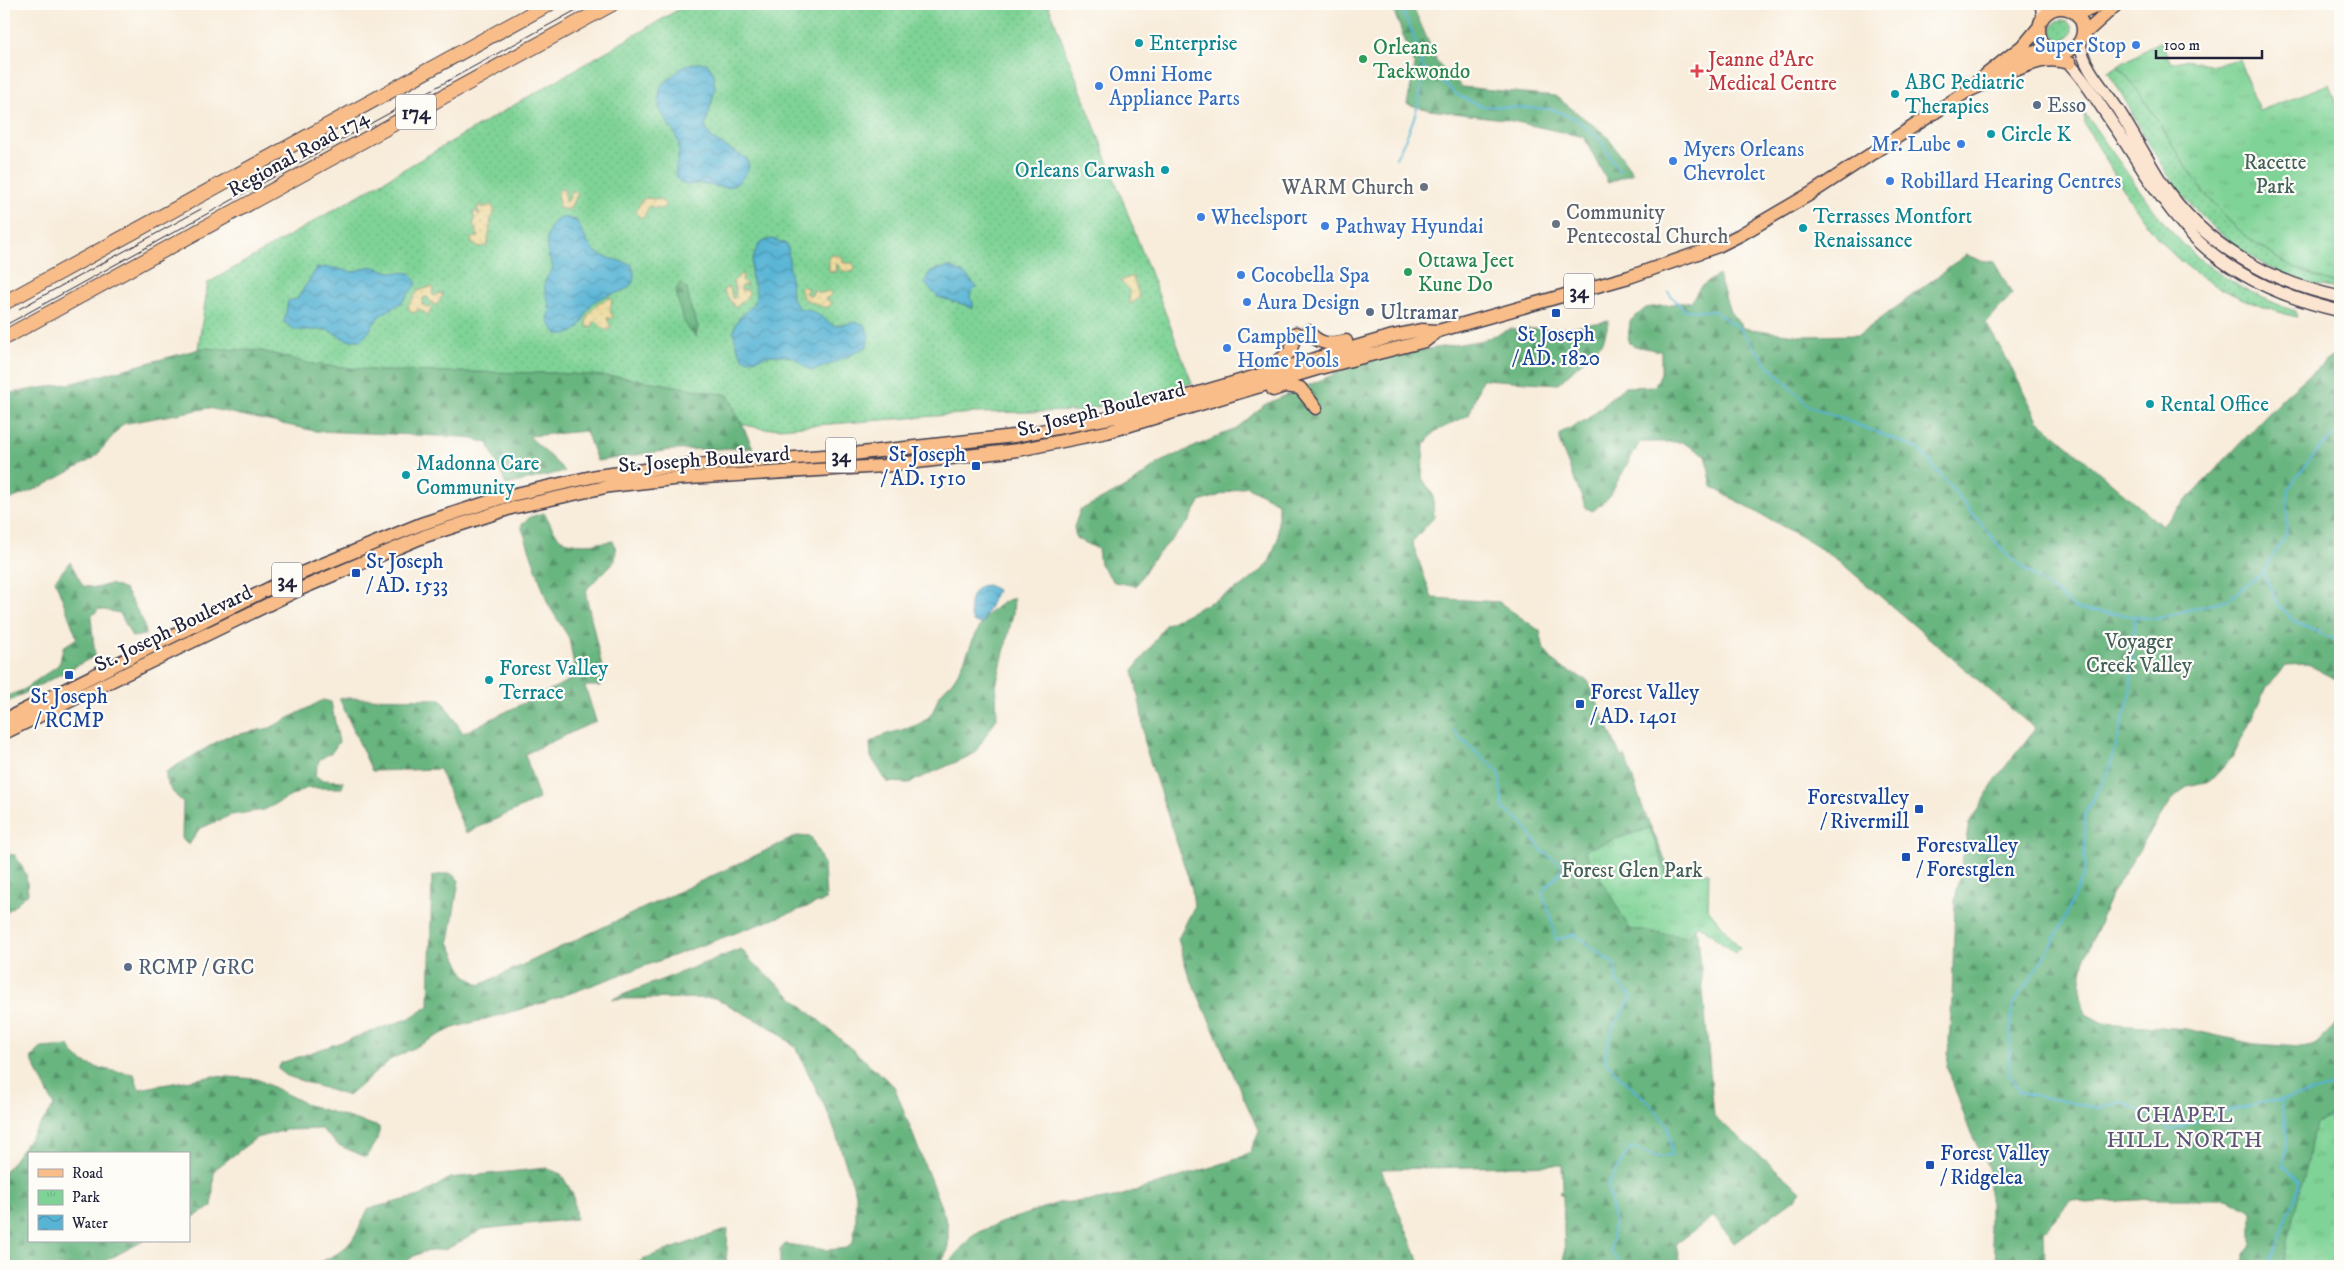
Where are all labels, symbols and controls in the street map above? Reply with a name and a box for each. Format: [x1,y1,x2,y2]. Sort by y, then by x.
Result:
scale bar [2156,28,2263,60]
place label: Enterprise [1149,31,1238,57]
place label: Super Stop [2035,33,2126,59]
place label: Orleans Taekwondo [1373,35,1470,85]
text: 100 m [2164,36,2200,55]
marker: Enterprise [1133,37,1145,49]
marker: Super Stop [2130,39,2142,51]
place label: Jeanne d'Arc Medical Centre [1706,47,1837,97]
marker: Orleans Taekwondo [1357,53,1369,65]
place label: Omni Home Appliance Parts [1109,62,1240,112]
marker: Jeanne d'Arc Medical Centre [1690,64,1704,78]
place label: ABC Pediatric Therapies [1905,70,2025,120]
marker: Omni Home Appliance Parts [1093,80,1105,92]
marker: ABC Pediatric Therapies [1889,88,1901,100]
place label: Esso [2047,93,2086,119]
road number: 174 [396,94,436,130]
marker: Esso [2031,99,2043,111]
street label: Regional Road 174 [223,104,375,203]
place label: Circle K [2001,122,2072,148]
marker: Circle K [1985,128,1997,140]
place label: Mr. Lube [1871,132,1951,158]
place label: Myers Orleans Chevrolet [1683,137,1804,187]
marker: Mr. Lube [1955,138,1967,150]
park label: Racette Park [2244,150,2307,200]
marker: Myers Orleans Chevrolet [1667,155,1679,167]
place label: Orleans Carwash [1015,158,1155,184]
marker: Orleans Carwash [1159,164,1171,176]
place label: Robillard Hearing Centres [1900,169,2121,195]
place label: WARM Church [1281,175,1414,201]
marker: Robillard Hearing Centres [1884,175,1896,187]
marker: WARM Church [1418,181,1430,193]
place label: Community Pentecostal Church [1566,200,1728,250]
place label: Terrasses Montfort Renaissance [1813,204,1972,254]
place label: Wheelsport [1210,205,1308,231]
marker: Wheelsport [1195,211,1207,223]
place label: Pathway Hyundai [1335,214,1483,240]
marker: Community Pentecostal Church [1550,218,1562,230]
marker: Pathway Hyundai [1319,220,1331,232]
marker: Terrasses Montfort Renaissance [1797,222,1809,234]
place label: Ottawa Jeet Kune Do [1418,248,1514,298]
place label: Cocobella Spa [1251,263,1370,289]
marker: Ottawa Jeet Kune Do [1402,266,1414,278]
marker: Cocobella Spa [1235,269,1247,281]
road number: 34 [1564,274,1594,308]
place label: Aura Design [1257,290,1360,316]
marker: Aura Design [1241,296,1253,308]
place label: Ultramar [1380,300,1459,326]
marker: Ultramar [1364,306,1376,318]
marker: St Joseph / AD. 1820 [1550,307,1562,319]
place label: St Joseph / AD. 1820 [1512,322,1600,372]
place label: Campbell Home Pools [1237,324,1339,374]
marker: Campbell Home Pools [1221,342,1233,354]
street label: St. Joseph Boulevard [1015,376,1188,443]
place label: Rental Office [2160,392,2269,418]
marker: Rental Office [2144,398,2156,410]
road number: 34 [826,438,856,472]
street label: St. Joseph Boulevard [617,441,791,479]
place label: St Joseph / AD. 1510 [881,442,966,492]
place label: Madonna Care Community [416,451,540,501]
marker: St Joseph / AD. 1510 [970,460,982,472]
marker: Madonna Care Community [400,469,412,481]
place label: St Joseph / AD. 1533 [366,549,448,599]
road number: 34 [272,562,302,598]
marker: St Joseph / AD. 1533 [350,567,362,579]
street label: St. Joseph Boulevard [90,579,257,678]
park label: Voyager Creek Valley [2086,629,2193,679]
place label: Forest Valley Terrace [499,656,609,706]
marker: St Joseph / RCMP [63,669,75,681]
marker: Forest Valley Terrace [483,674,495,686]
place label: Forest Valley / AD. 1401 [1590,680,1700,730]
place label: St Joseph / RCMP [30,684,108,734]
marker: Forest Valley / AD. 1401 [1574,698,1586,710]
place label: Forestvalley / Rivermill [1807,785,1910,835]
marker: Forestvalley / Rivermill [1913,803,1925,815]
place label: Forestvalley / Forestglen [1916,833,2019,883]
marker: Forestvalley / Forestglen [1900,851,1912,863]
park label: Forest Glen Park [1561,858,1703,884]
place label: RCMP / GRC [138,955,254,981]
marker: RCMP / GRC [122,961,134,973]
district label: CHAPEL HILL NORTH [2107,1102,2263,1154]
place label: Forest Valley / Ridgelea [1940,1141,2050,1191]
legend [28,1152,190,1242]
marker: Forest Valley / Ridgelea [1924,1159,1936,1171]
text: Road [72,1164,104,1183]
text: Park [72,1188,101,1207]
text: Water [71,1214,108,1233]

